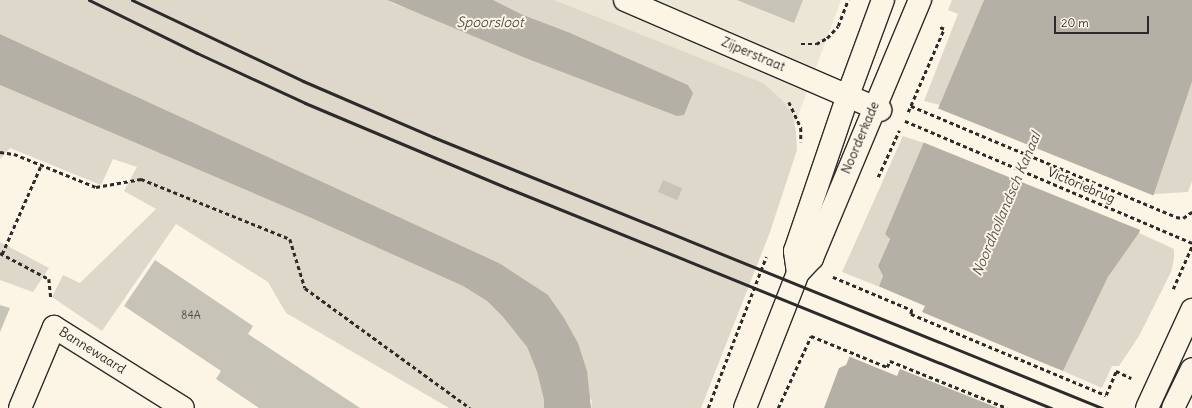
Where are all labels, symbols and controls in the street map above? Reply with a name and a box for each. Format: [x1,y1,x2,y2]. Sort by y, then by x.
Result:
scale bar [1056,8,1151,34]
water label: Spoorsloot [456,14,524,30]
text: 20 m [1061,15,1089,30]
street label: Zijperstraat [719,35,787,75]
street label: Noorderkade [839,100,883,176]
water label: Noordhollandsch Kanaal [968,130,1044,278]
street label: Victoriebrug [1045,165,1117,207]
house number: 84A [181,308,201,322]
street label: Bannewaard [56,324,128,378]

